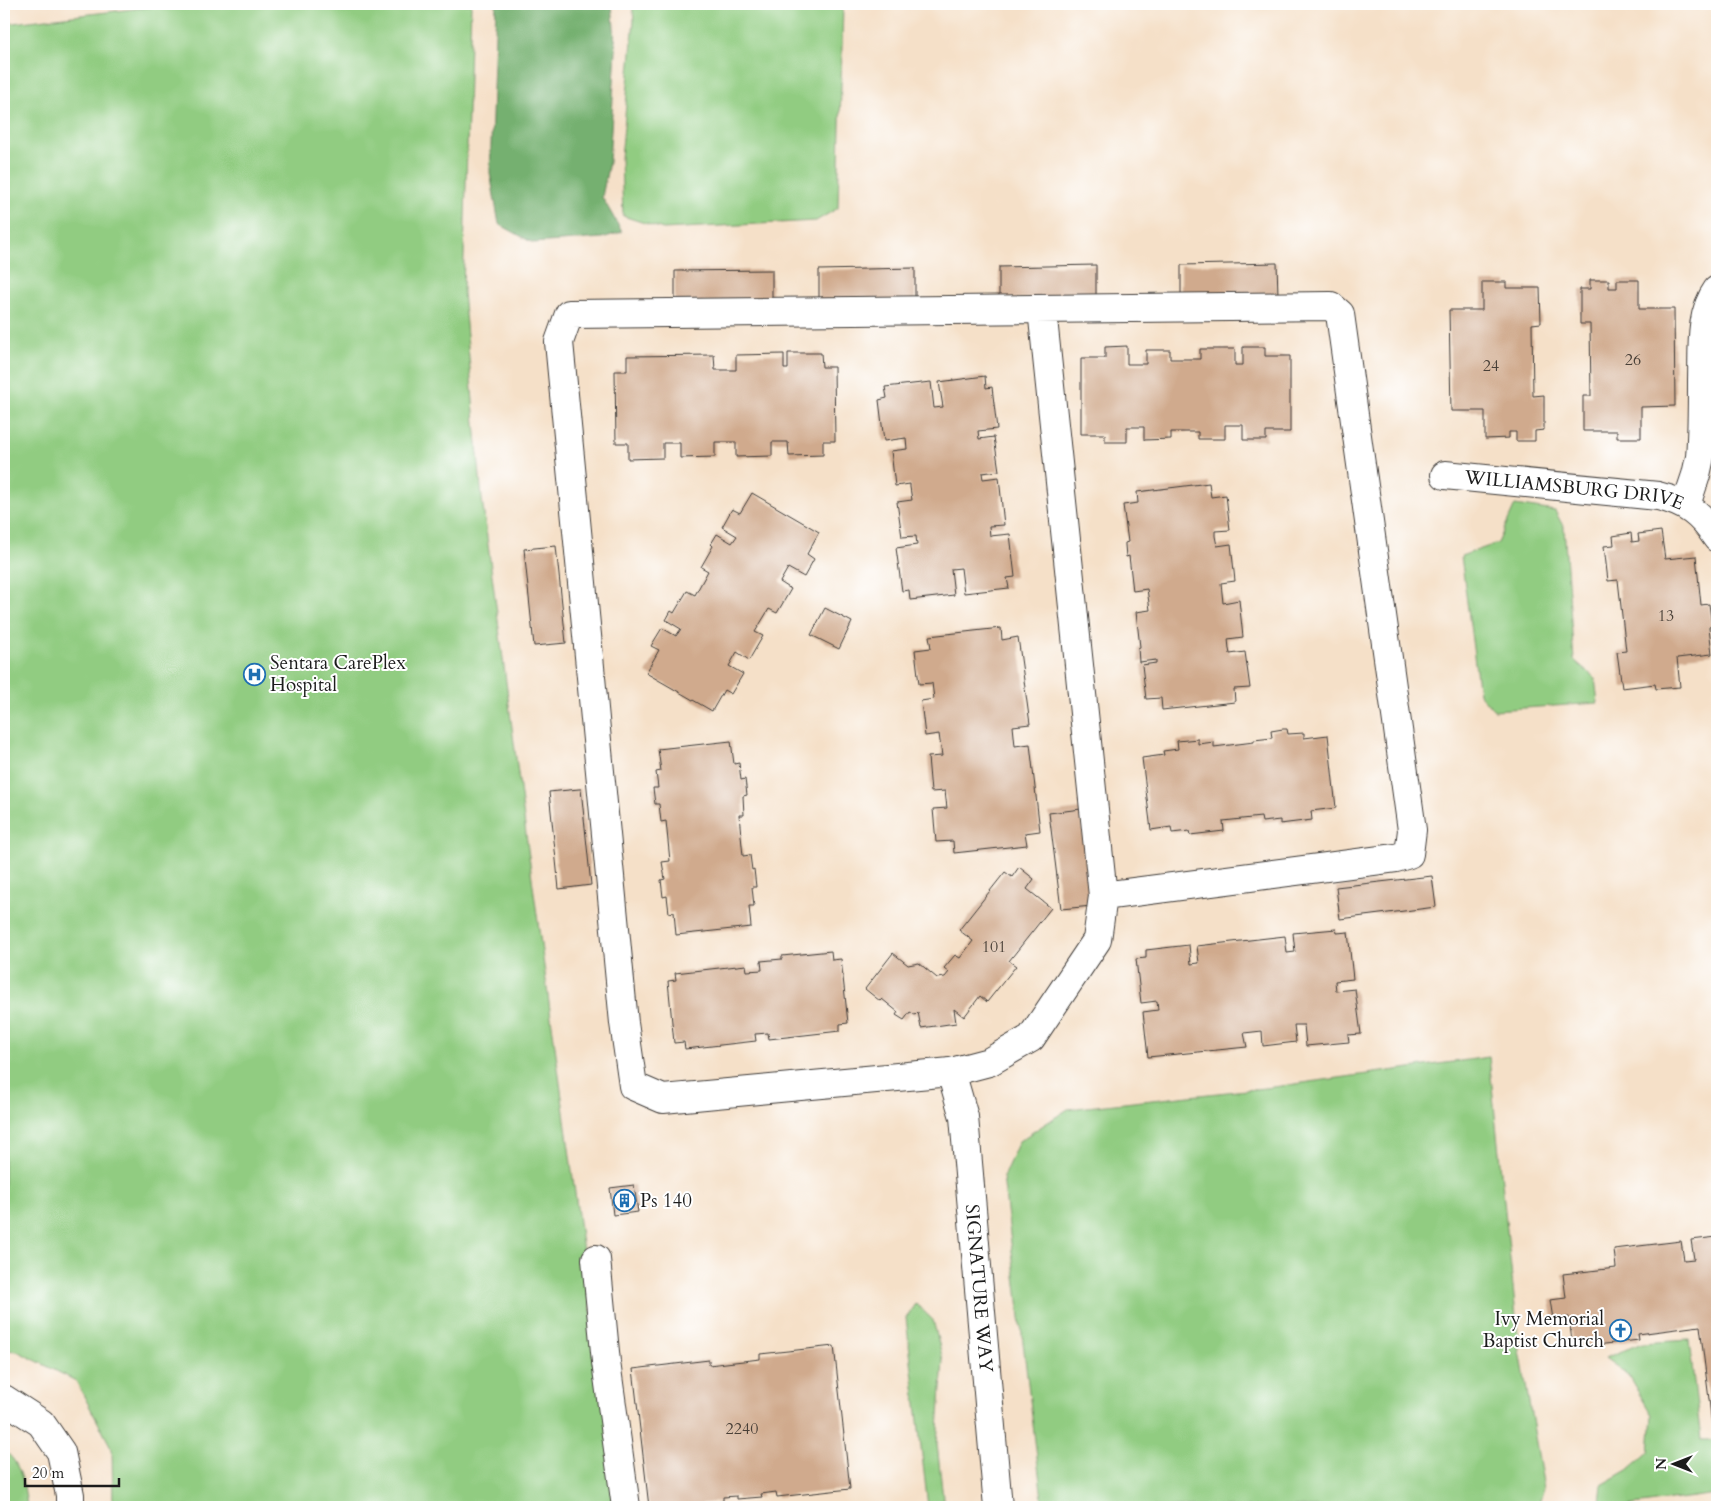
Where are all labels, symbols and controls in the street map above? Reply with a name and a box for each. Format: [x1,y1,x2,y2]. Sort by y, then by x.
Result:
house number: 26 [1625,349,1641,371]
house number: 24 [1483,355,1499,377]
street label: WILLIAMSBURG DRIVE [1462,464,1688,516]
house number: 13 [1658,605,1674,627]
place label: Sentara CarePlex Hospital [270,650,406,698]
hospital icon: Sentara CarePlex Hospital [242,662,266,686]
house number: 101 [982,936,1006,958]
place label: Ps 140 [640,1188,692,1214]
building icon: Ps 140 [612,1189,636,1213]
street label: SIGNATURE WAY [959,1203,999,1375]
place label: Ivy Memorial Baptist Church [1483,1306,1605,1354]
church icon: Ivy Memorial Baptist Church [1608,1318,1632,1342]
house number: 2240 [726,1418,758,1440]
north arrow [1648,1438,1698,1488]
scale bar [25,1456,119,1488]
text: N [1652,1458,1671,1470]
text: 20 m [32,1463,64,1483]

